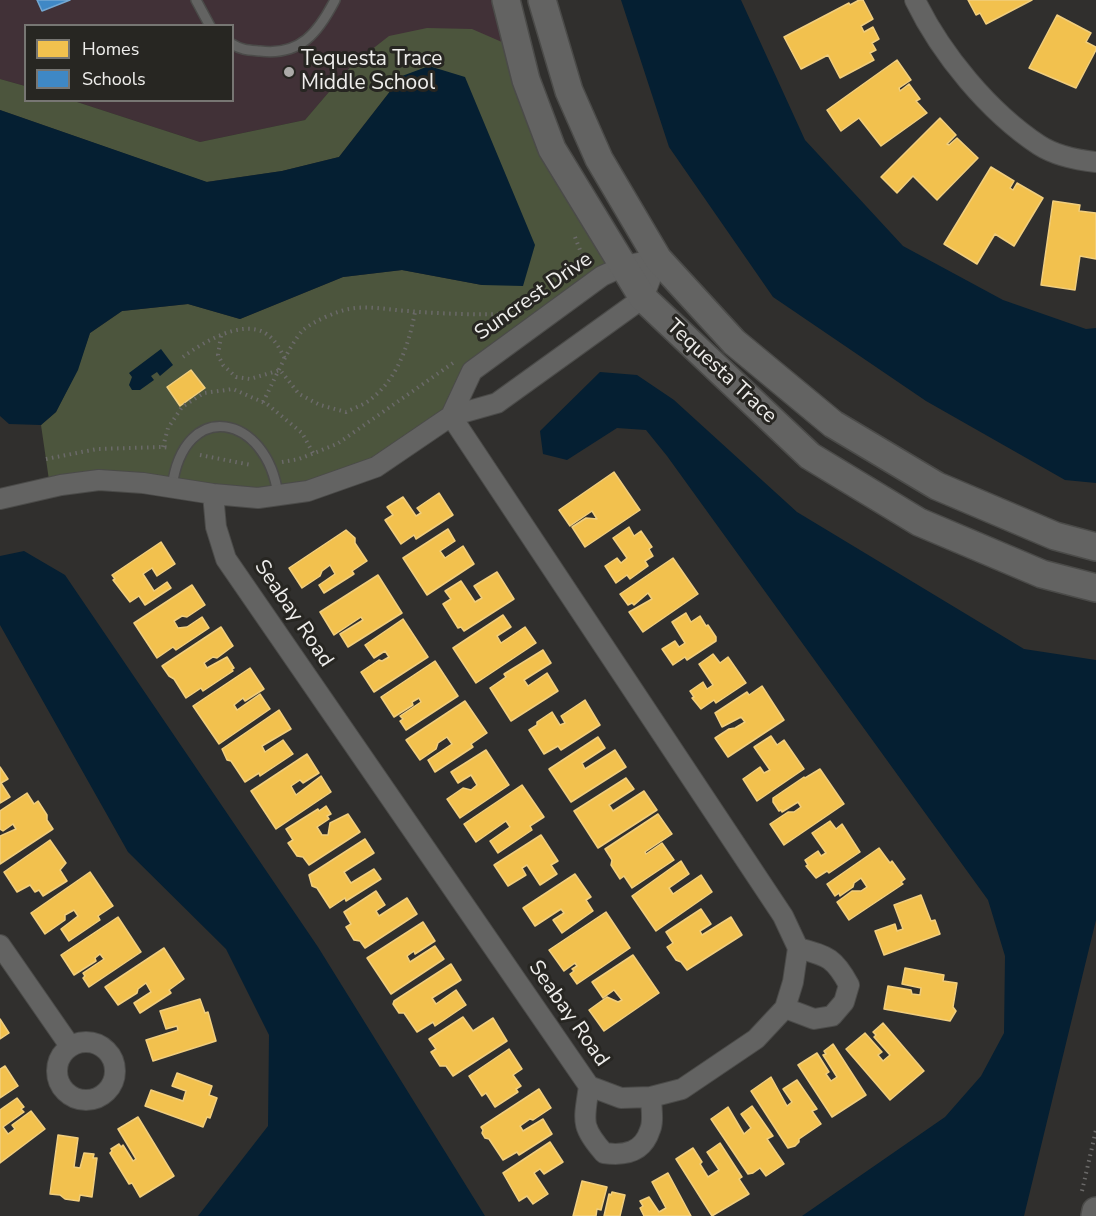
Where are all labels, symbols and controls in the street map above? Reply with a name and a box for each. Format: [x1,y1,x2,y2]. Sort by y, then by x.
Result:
legend [24,24,234,102]
text: Homes [82,37,139,61]
place label: Tequesta Trace Middle School [301,47,443,97]
marker: Tequesta Trace Middle School [282,65,296,79]
text: Schools [82,67,146,91]
street label: Suncrest Drive [470,247,598,347]
street label: Tequesta Trace [661,315,781,429]
street label: Seabay Road [248,556,338,672]
street label: Seabay Road [522,956,614,1072]

